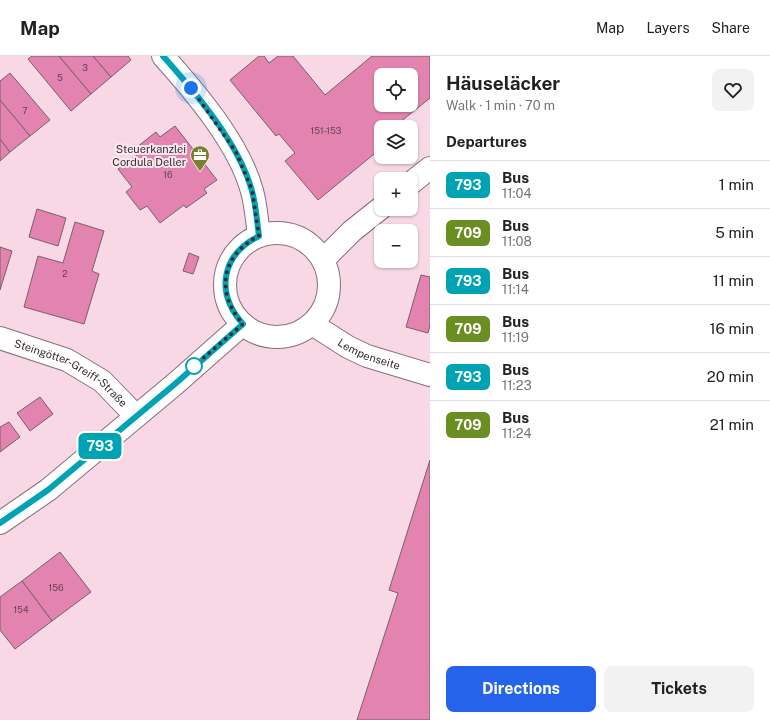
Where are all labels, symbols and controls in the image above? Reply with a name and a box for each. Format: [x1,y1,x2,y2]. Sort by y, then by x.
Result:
text: Map [20,17,60,39]
text: Map [596,20,624,36]
text: Layers [646,20,690,36]
text: Share [712,20,750,36]
house number: 3 [82,62,88,73]
map controls [374,68,418,268]
button: locate [374,68,418,112]
button: heart [712,69,754,111]
house number: 5 [57,72,63,83]
text: Häuseläcker [446,72,560,94]
your location [181,78,201,98]
text: Walk · 1 min · 70 m [446,98,555,113]
house number: 7 [22,105,28,116]
button: layers [374,120,418,164]
house number: 151-153 [311,125,342,136]
text: Departures [446,133,527,150]
place label: Steuerkanzlei Cordula Deller [112,143,186,168]
office icon: Steuerkanzlei Cordula Deller [189,144,211,172]
house number: 16 [163,169,173,180]
text: Bus [502,169,529,186]
button: + [374,172,418,216]
text: 1 min [719,176,754,193]
text: 793 [454,177,482,193]
text: 11:04 [502,186,532,201]
text: Bus [502,217,529,234]
button: − [374,224,418,268]
text: 5 min [715,224,754,241]
text: 709 [455,225,481,241]
text: 11:08 [502,234,532,249]
text: Bus [502,265,529,282]
house number: 2 [62,268,68,279]
text: 11 min [713,272,754,289]
text: 793 [454,273,482,289]
text: 11:14 [502,282,529,297]
text: Bus [502,313,529,330]
text: 16 min [709,320,754,337]
text: 709 [455,321,481,337]
text: 11:19 [502,330,529,345]
street label: Lempenseite [336,336,401,372]
street label: Steingötter-Greiff-Straße [13,337,130,409]
unlabelled marker [185,357,203,375]
text: Bus [502,361,529,378]
text: 20 min [707,368,754,385]
text: 793 [454,369,482,385]
text: 11:23 [502,378,532,393]
text: Bus [502,409,529,426]
text: 21 min [710,416,754,433]
text: 709 [455,417,481,433]
text: 11:24 [502,426,532,441]
line badge: 793 [77,433,123,459]
text: 793 [86,438,114,454]
house number: 156 [48,582,64,593]
house number: 154 [13,604,29,615]
button: Directions [446,666,596,712]
button: Tickets [604,666,754,712]

